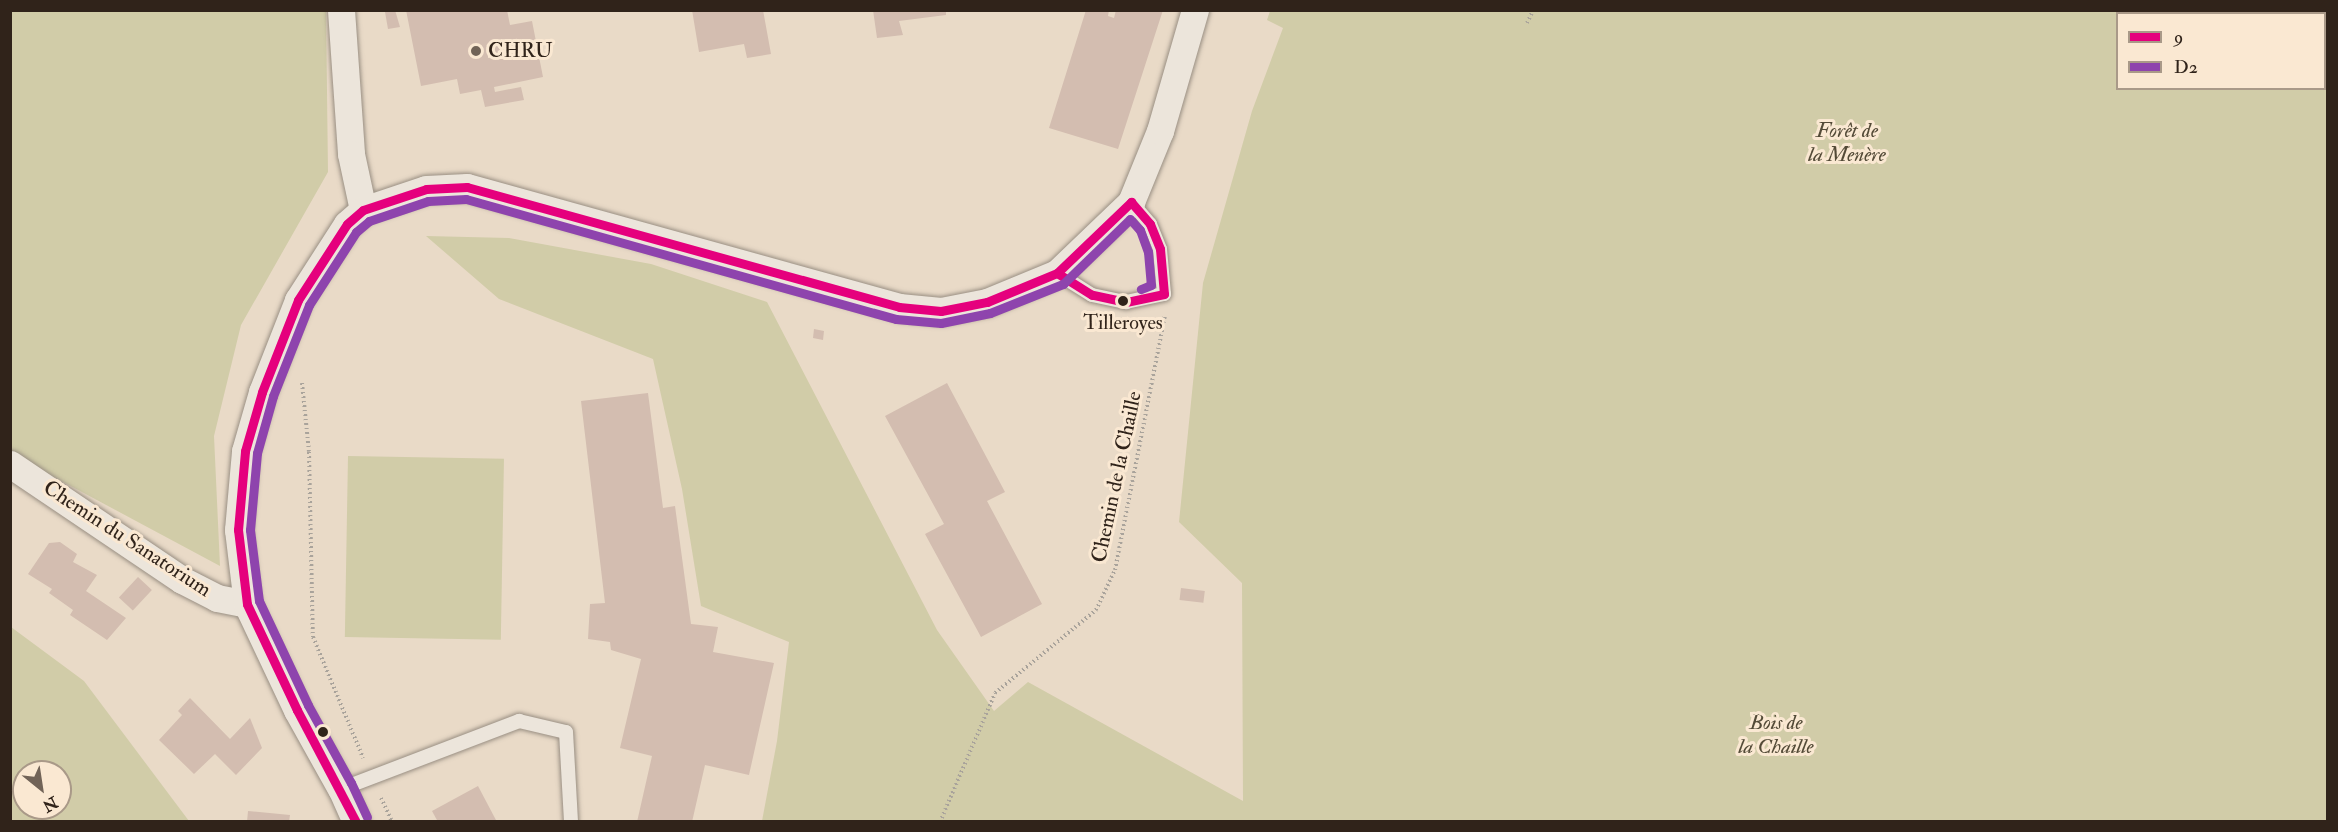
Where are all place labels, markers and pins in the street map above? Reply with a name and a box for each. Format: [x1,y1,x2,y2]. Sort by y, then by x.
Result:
place label: CHRU [488,38,553,64]
marker: CHRU [469,44,483,58]
marker: Tilleroyes [1117,295,1129,307]
place label: Tilleroyes [1083,310,1163,334]
unlabelled marker [317,726,329,738]

